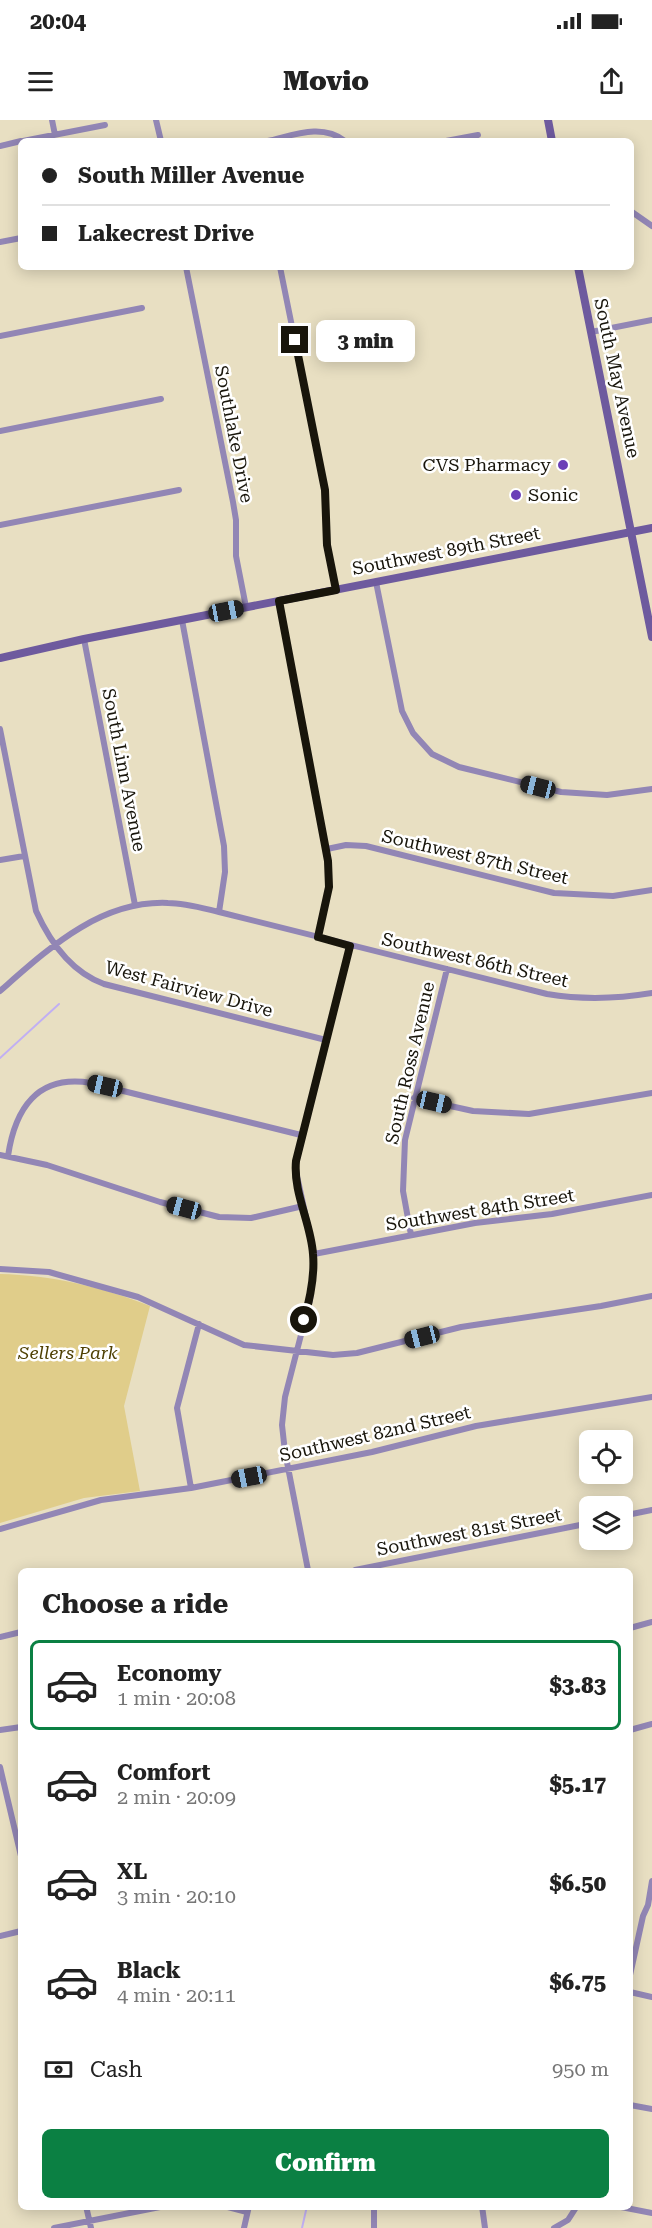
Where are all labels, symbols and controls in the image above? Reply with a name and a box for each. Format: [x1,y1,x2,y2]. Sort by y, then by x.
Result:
text: 20:04 [30,9,86,34]
icon: menu [24,65,57,98]
text: Movio [283,65,369,97]
icon: share [595,65,628,98]
text: South Miller Avenue [78,163,304,188]
text: Lakecrest Drive [78,221,254,246]
street label: South May Avenue [590,296,645,460]
callout: 3 min [316,319,415,361]
route end [281,326,308,353]
text: 3 min [337,329,394,353]
street label: Southlake Drive [211,363,258,504]
place label: CVS Pharmacy [423,454,551,475]
marker: CVS Pharmacy [556,458,570,472]
place label: Sonic [528,484,578,505]
marker: Sonic [509,488,523,502]
street label: Southwest 89th Street [350,522,542,579]
car [207,599,245,623]
street label: South Linn Avenue [98,686,151,853]
car [518,774,558,800]
street label: Southwest 87th Street [380,825,571,888]
street label: Southwest 86th Street [380,928,571,991]
street label: West Fairview Drive [103,956,275,1021]
street label: South Ross Avenue [381,980,438,1146]
car [85,1073,125,1099]
car [414,1089,454,1115]
street label: Southwest 84th Street [384,1184,576,1235]
car [164,1195,204,1221]
route start [290,1306,317,1333]
car [402,1324,442,1350]
park label: Sellers Park [17,1342,118,1363]
street label: Southwest 82nd Street [277,1401,473,1466]
map controls [579,1430,633,1550]
button: locate [579,1430,633,1484]
car [230,1465,268,1489]
button: layers [579,1496,633,1550]
street label: Southwest 81st Street [375,1503,563,1560]
text: Choose a ride [42,1588,228,1620]
icon: car [45,1658,99,1712]
text: Economy [117,1661,221,1686]
text: $3.83 [549,1673,606,1698]
text: 1 min · 20:08 [117,1686,236,1710]
icon: car [45,1757,99,1811]
text: Comfort [117,1760,210,1785]
text: $5.17 [549,1772,606,1797]
text: 2 min · 20:09 [117,1785,236,1809]
icon: car [45,1856,99,1910]
text: XL [117,1859,147,1884]
text: $6.50 [549,1871,606,1896]
text: 3 min · 20:10 [117,1884,236,1908]
icon: car [45,1955,99,2009]
text: Black [117,1958,181,1983]
text: $6.75 [549,1970,606,1995]
text: 4 min · 20:11 [117,1983,236,2007]
icon: cash [42,2053,75,2086]
text: Cash [90,2057,142,2082]
text: 950 m [552,2057,609,2081]
button: Confirm [42,2129,609,2198]

